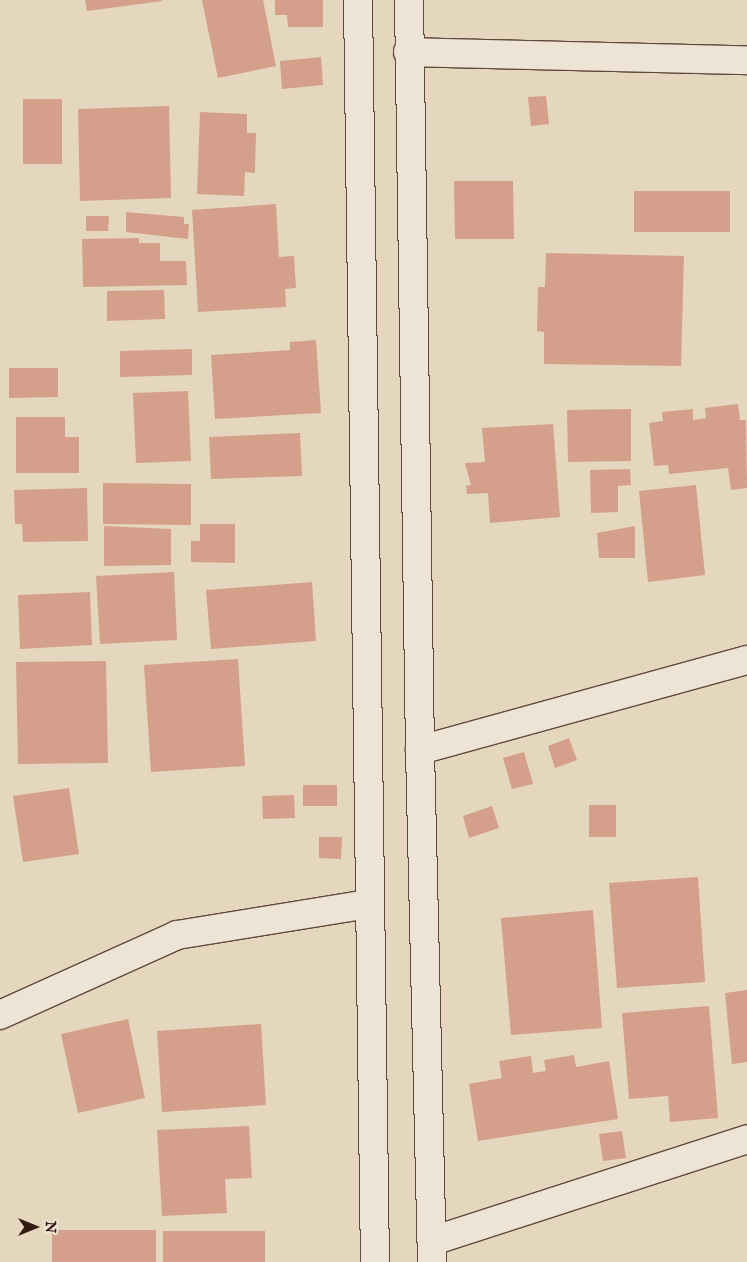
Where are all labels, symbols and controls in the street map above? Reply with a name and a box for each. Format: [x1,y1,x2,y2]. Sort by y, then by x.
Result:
north arrow [10,1202,60,1252]
text: N [41,1221,59,1233]

